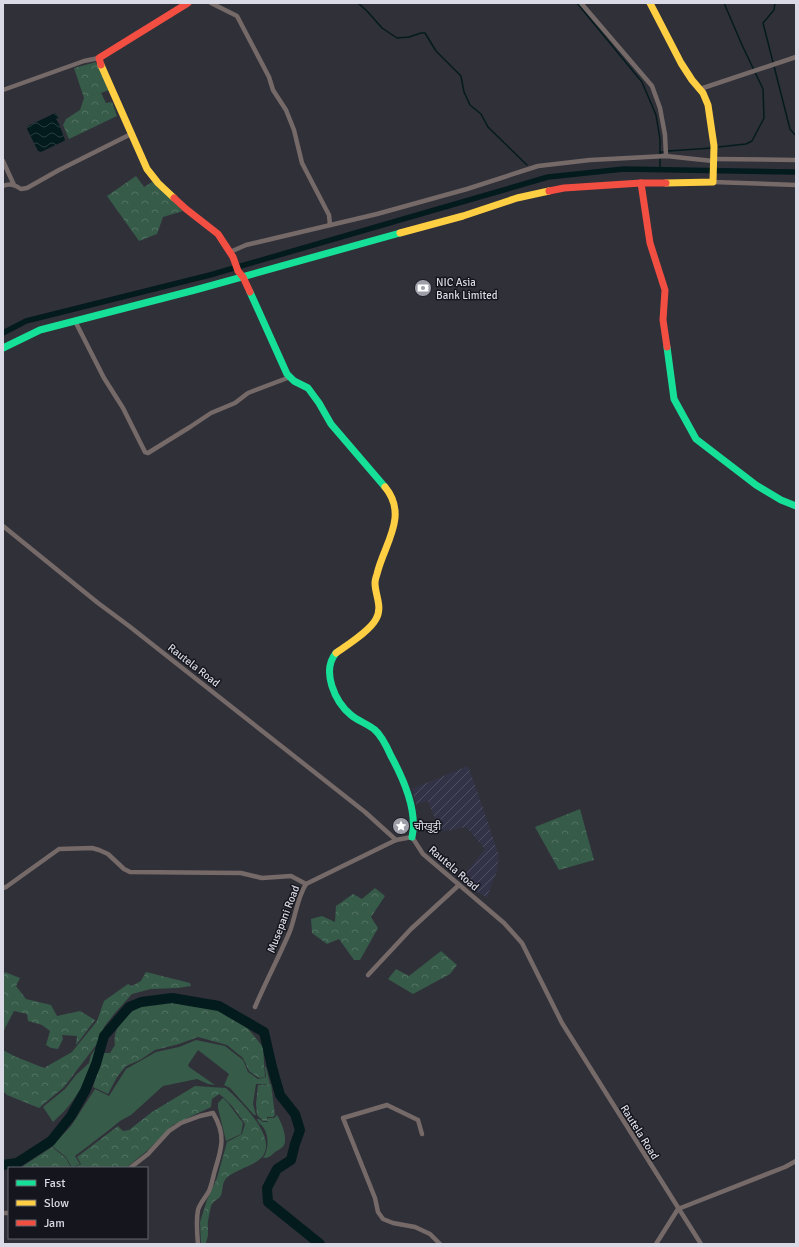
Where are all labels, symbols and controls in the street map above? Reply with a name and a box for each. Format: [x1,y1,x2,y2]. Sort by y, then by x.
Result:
place label: NIC Asia Bank Limited [436,276,498,302]
bank icon: NIC Asia Bank Limited [413,278,433,298]
street label: Rautela Road [165,641,222,690]
place icon: चौखुट्टी [391,816,411,836]
place label: चौखुट्टी [414,820,441,833]
street label: Rautela Road [426,843,482,894]
street label: Musepani Road [265,883,302,955]
street label: Rautela Road [618,1102,662,1162]
legend [8,1167,148,1239]
text: Fast [44,1176,65,1191]
text: Slow [44,1196,69,1211]
text: Jam [44,1216,65,1231]

